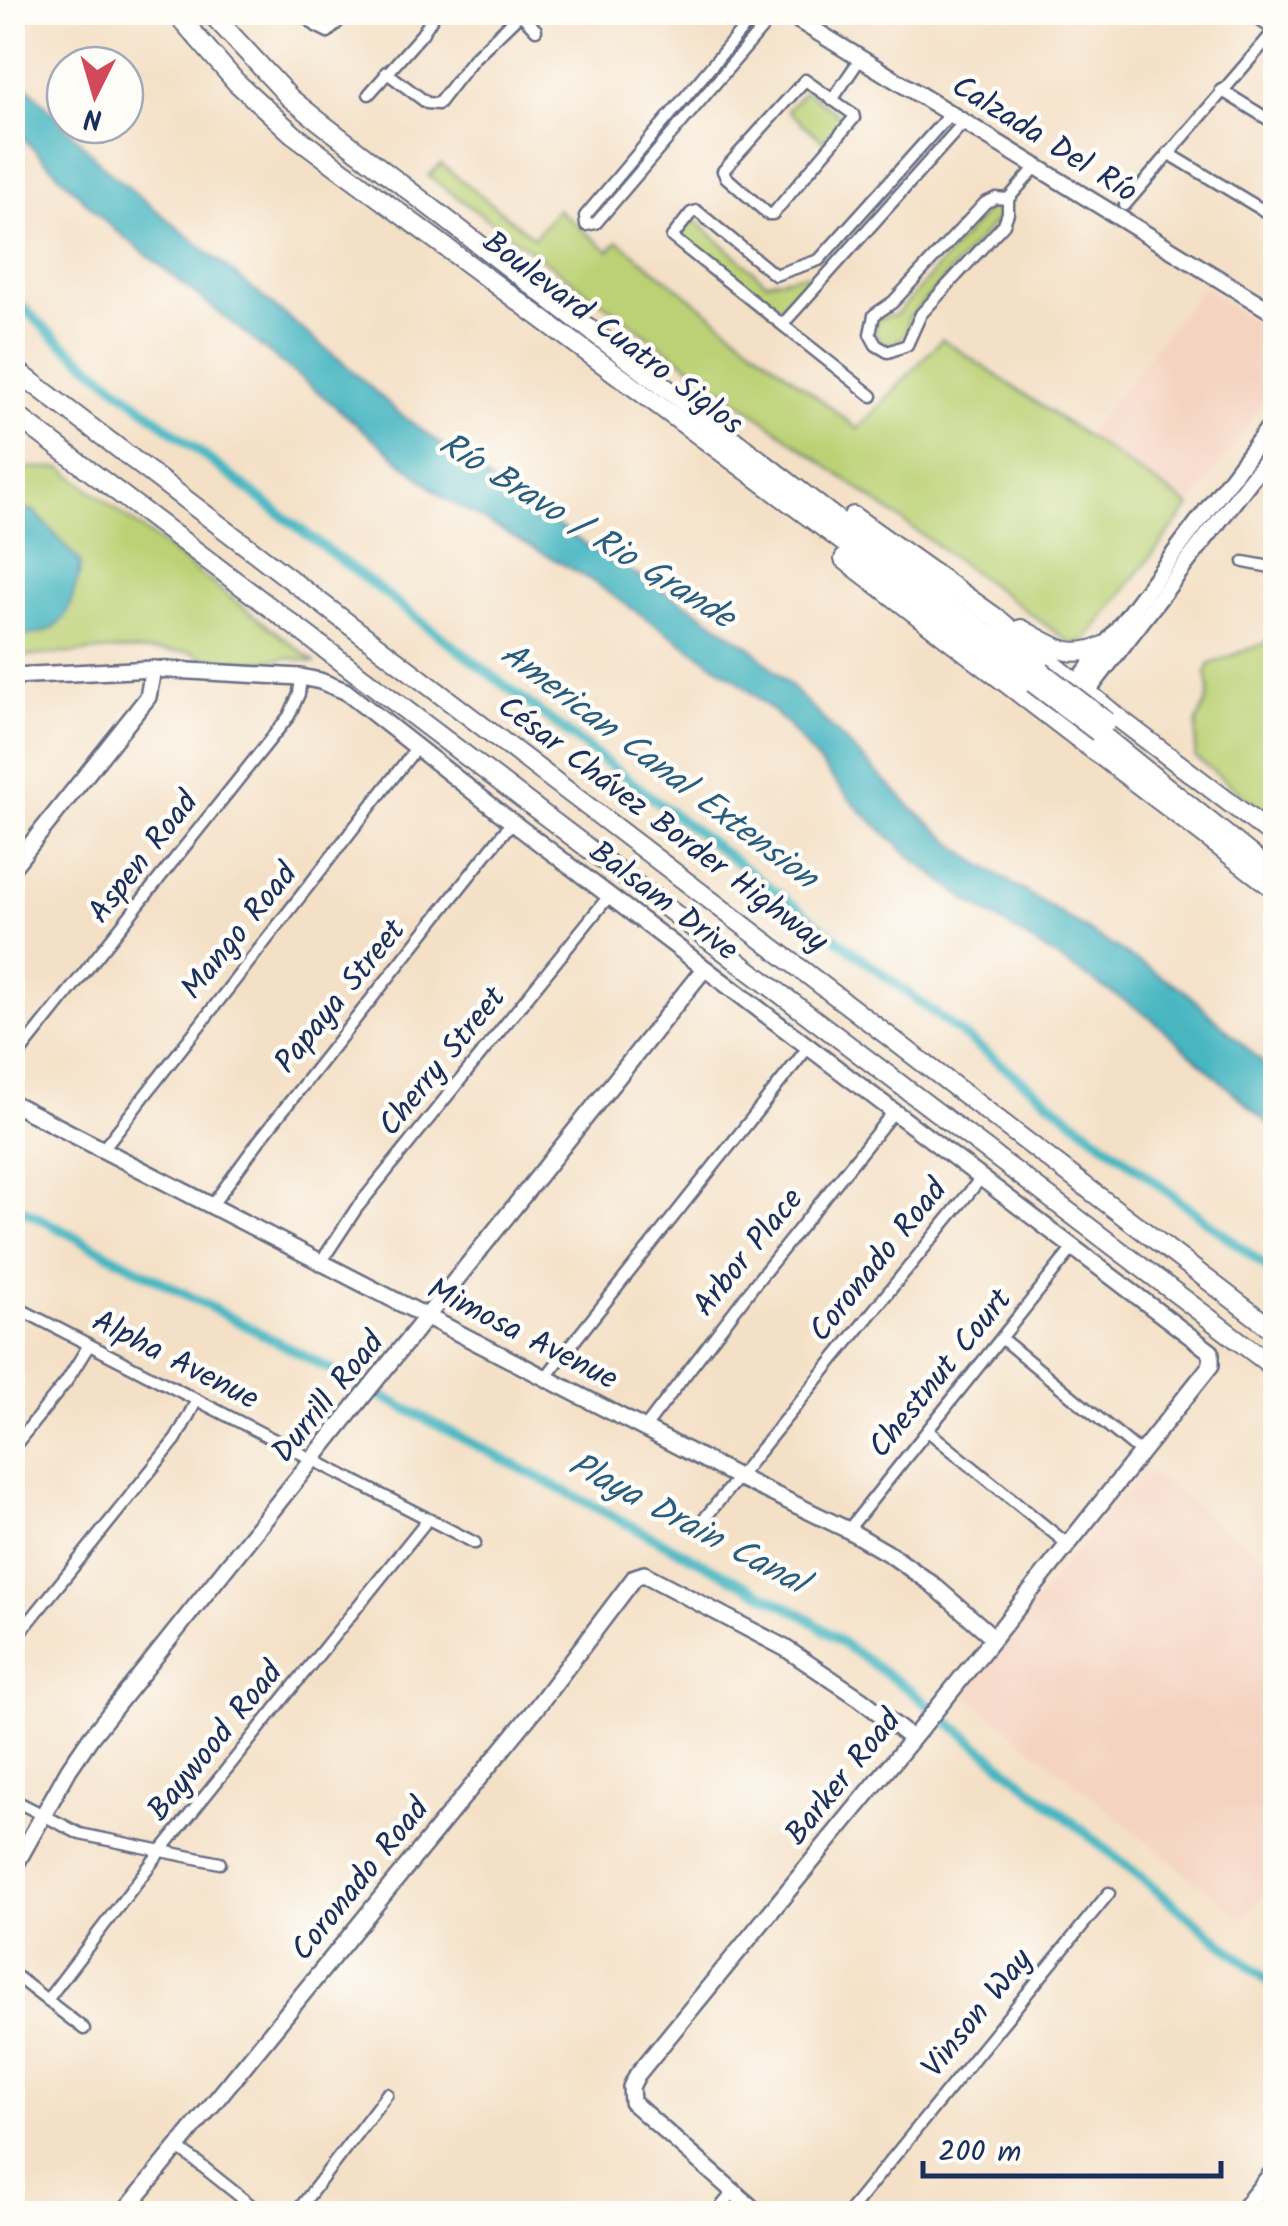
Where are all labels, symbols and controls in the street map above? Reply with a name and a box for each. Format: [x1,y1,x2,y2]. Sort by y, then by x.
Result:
north arrow [45,45,145,145]
street label: Calzada Del Río [941,62,1147,218]
text: N [82,94,104,141]
street label: Boulevard Cuatro Siglos [470,219,754,450]
water label: Río Bravo / Rio Grande [427,418,748,648]
water label: American Canal Extension [487,629,831,907]
street label: César Chávez Border Highway [485,683,839,967]
street label: Aspen Road [76,780,213,935]
street label: Balsam Drive [577,828,749,976]
street label: Mango Road [169,851,312,1012]
street label: Papaya Street [262,908,420,1086]
street label: Cherry Street [366,975,520,1148]
street label: Coronado Road [797,1167,962,1354]
street label: Arbor Place [681,1177,817,1329]
street label: Mimosa Avenue [418,1265,626,1405]
street label: Chestnut Court [856,1277,1026,1470]
street label: Alpha Avenue [82,1297,268,1425]
street label: Durrill Road [260,1320,399,1475]
water label: Playa Drain Canal [558,1438,822,1615]
street label: Baywood Road [135,1650,297,1833]
street label: Barker Road [773,1698,916,1857]
street label: Coronado Road [279,1786,444,1973]
street label: Vinson Way [909,1937,1047,2090]
scale bar [923,2116,1220,2178]
text: 200 m [938,2129,1021,2177]

